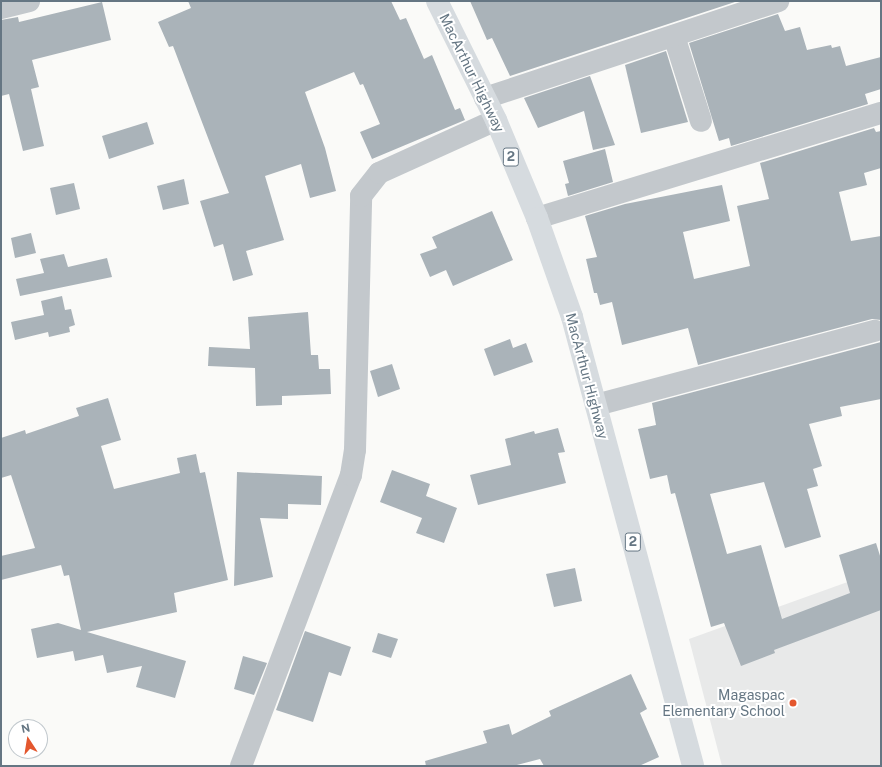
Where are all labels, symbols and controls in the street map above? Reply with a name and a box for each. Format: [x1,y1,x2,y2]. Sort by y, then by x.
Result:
street label: MacArthur Highway [436,11,508,135]
road number: 2 [502,146,520,168]
street label: MacArthur Highway [562,311,612,441]
road number: 2 [624,531,642,553]
place label: Magaspac Elementary School [662,687,785,720]
marker: Magaspac Elementary School [788,698,798,708]
north arrow [8,719,48,759]
text: N [20,721,31,735]

